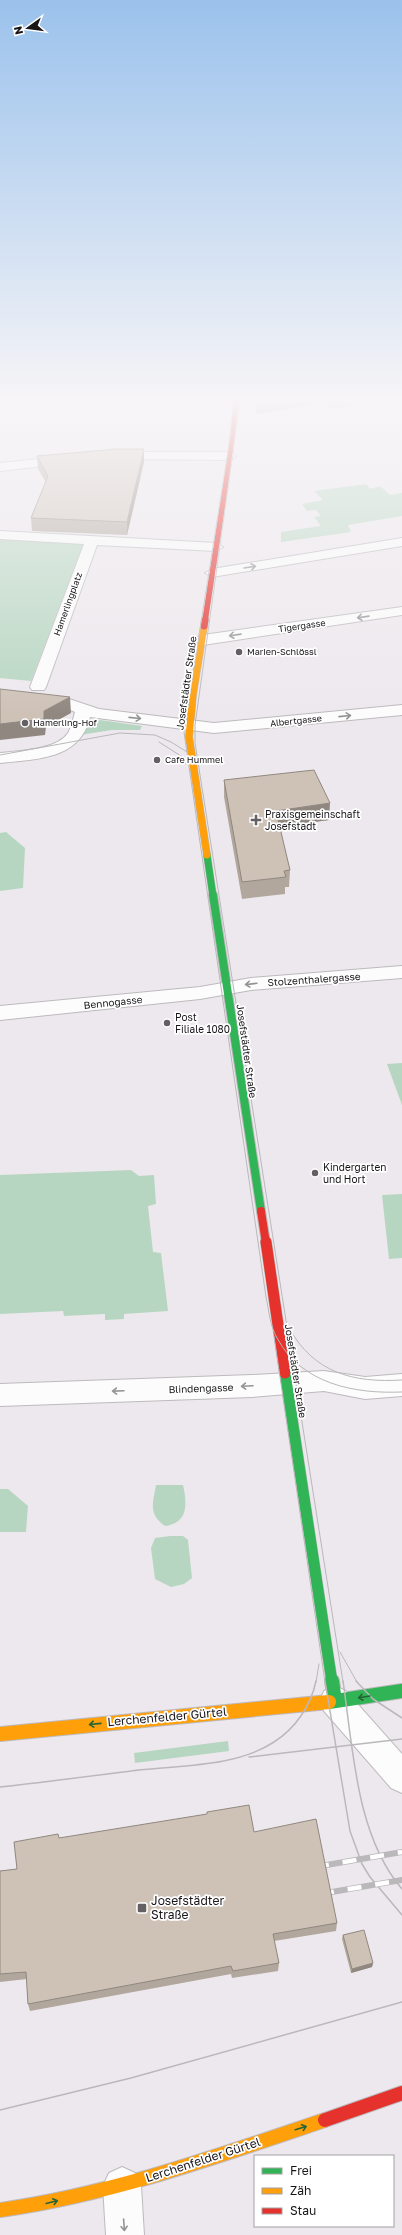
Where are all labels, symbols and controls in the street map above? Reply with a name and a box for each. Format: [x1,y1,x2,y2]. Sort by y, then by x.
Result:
north arrow [8,8,48,48]
text: N [10,25,25,36]
one-way arrow [244,563,257,571]
street label: Hamerlingplatz [51,570,84,637]
one-way arrow [357,613,370,621]
street label: Tigergasse [278,617,326,634]
one-way arrow [229,631,242,639]
street label: Josefstädter Straße [173,635,199,731]
place label: Marien-Schlössl [247,646,317,657]
marker: Marien-Schlössl [234,647,244,657]
street label: Albertgasse [269,712,322,729]
one-way arrow [338,712,351,720]
one-way arrow [128,714,141,722]
place label: Hamerling-Hof [33,717,98,728]
marker: Hamerling-Hof [20,718,30,728]
place label: Cafe Hummel [165,754,223,765]
marker: Cafe Hummel [152,755,162,765]
place label: Praxisgemeinschaft Josefstadt [265,808,360,832]
marker: Praxisgemeinschaft Josefstadt [250,814,262,826]
street label: Stolzenthalergasse [267,970,361,988]
one-way arrow [245,980,258,988]
street label: Bennogasse [83,993,143,1011]
street label: Josefstädter Straße [234,1003,260,1099]
place label: Post Filiale 1080 [175,1011,230,1035]
marker: Post Filiale 1080 [162,1018,172,1028]
place label: Kindergarten und Hort [323,1161,386,1185]
marker: Kindergarten und Hort [310,1168,320,1178]
street label: Josefstädter Straße [283,1323,309,1419]
street label: Blindengasse [168,1381,234,1395]
one-way arrow [241,1382,254,1390]
one-way arrow [112,1387,125,1394]
one-way arrow [357,1693,370,1701]
street label: Lerchenfelder Gürtel [107,1704,227,1729]
one-way arrow [89,1720,102,1728]
place label: Josefstädter Straße [151,1893,225,1922]
marker: Josefstädter Straße [136,1902,148,1914]
one-way arrow [294,2124,307,2131]
street label: Lerchenfelder Gürtel [144,2134,262,2185]
legend [254,2155,394,2227]
text: Frei [290,2163,312,2178]
text: Zäh [290,2183,311,2198]
one-way arrow [46,2198,59,2206]
text: Stau [290,2203,316,2218]
one-way arrow [120,2218,127,2231]

